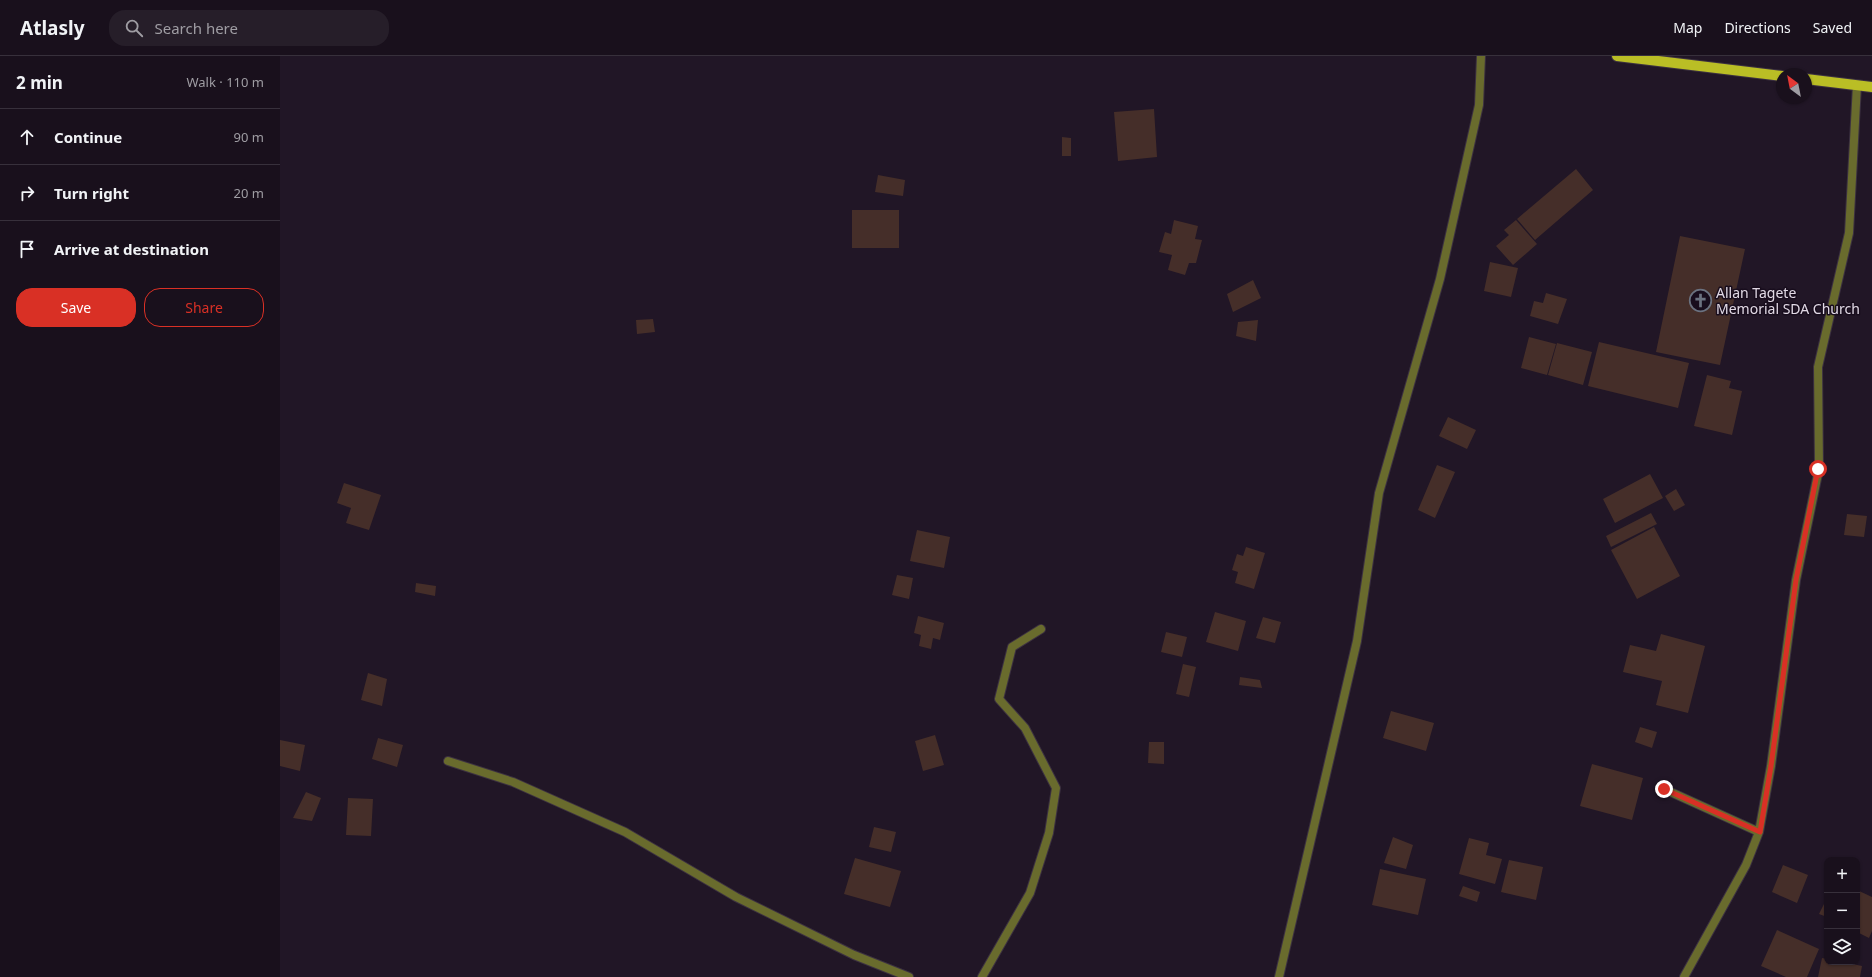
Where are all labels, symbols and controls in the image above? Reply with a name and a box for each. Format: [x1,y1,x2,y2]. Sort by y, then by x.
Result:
search box [109,10,389,46]
text: Atlasly [20,15,85,41]
icon: search [123,17,145,39]
text: Search here [155,18,238,38]
text: Map [1673,18,1702,37]
text: Directions [1724,18,1791,37]
text: Saved [1813,18,1852,37]
north arrow [1776,68,1812,104]
text: 2 min [16,71,63,94]
text: Walk · 110 m [186,73,264,91]
icon: ahead [16,126,38,148]
text: Continue [54,127,122,147]
text: 90 m [234,128,264,146]
icon: right [16,182,38,204]
text: Turn right [54,183,129,203]
text: 20 m [234,184,264,202]
icon: arrive [16,238,38,260]
text: Arrive at destination [54,239,209,259]
place label: Allan Tagete Memorial SDA Church [1716,283,1860,318]
church icon: Allan Tagete Memorial SDA Church [1687,287,1713,313]
button: Save [16,288,136,327]
button: Share [144,288,264,327]
route start [1809,460,1827,478]
route end [1655,780,1673,798]
map controls [1824,857,1860,965]
button: + [1824,857,1860,893]
button: − [1824,893,1860,929]
button: layers [1824,929,1860,965]

